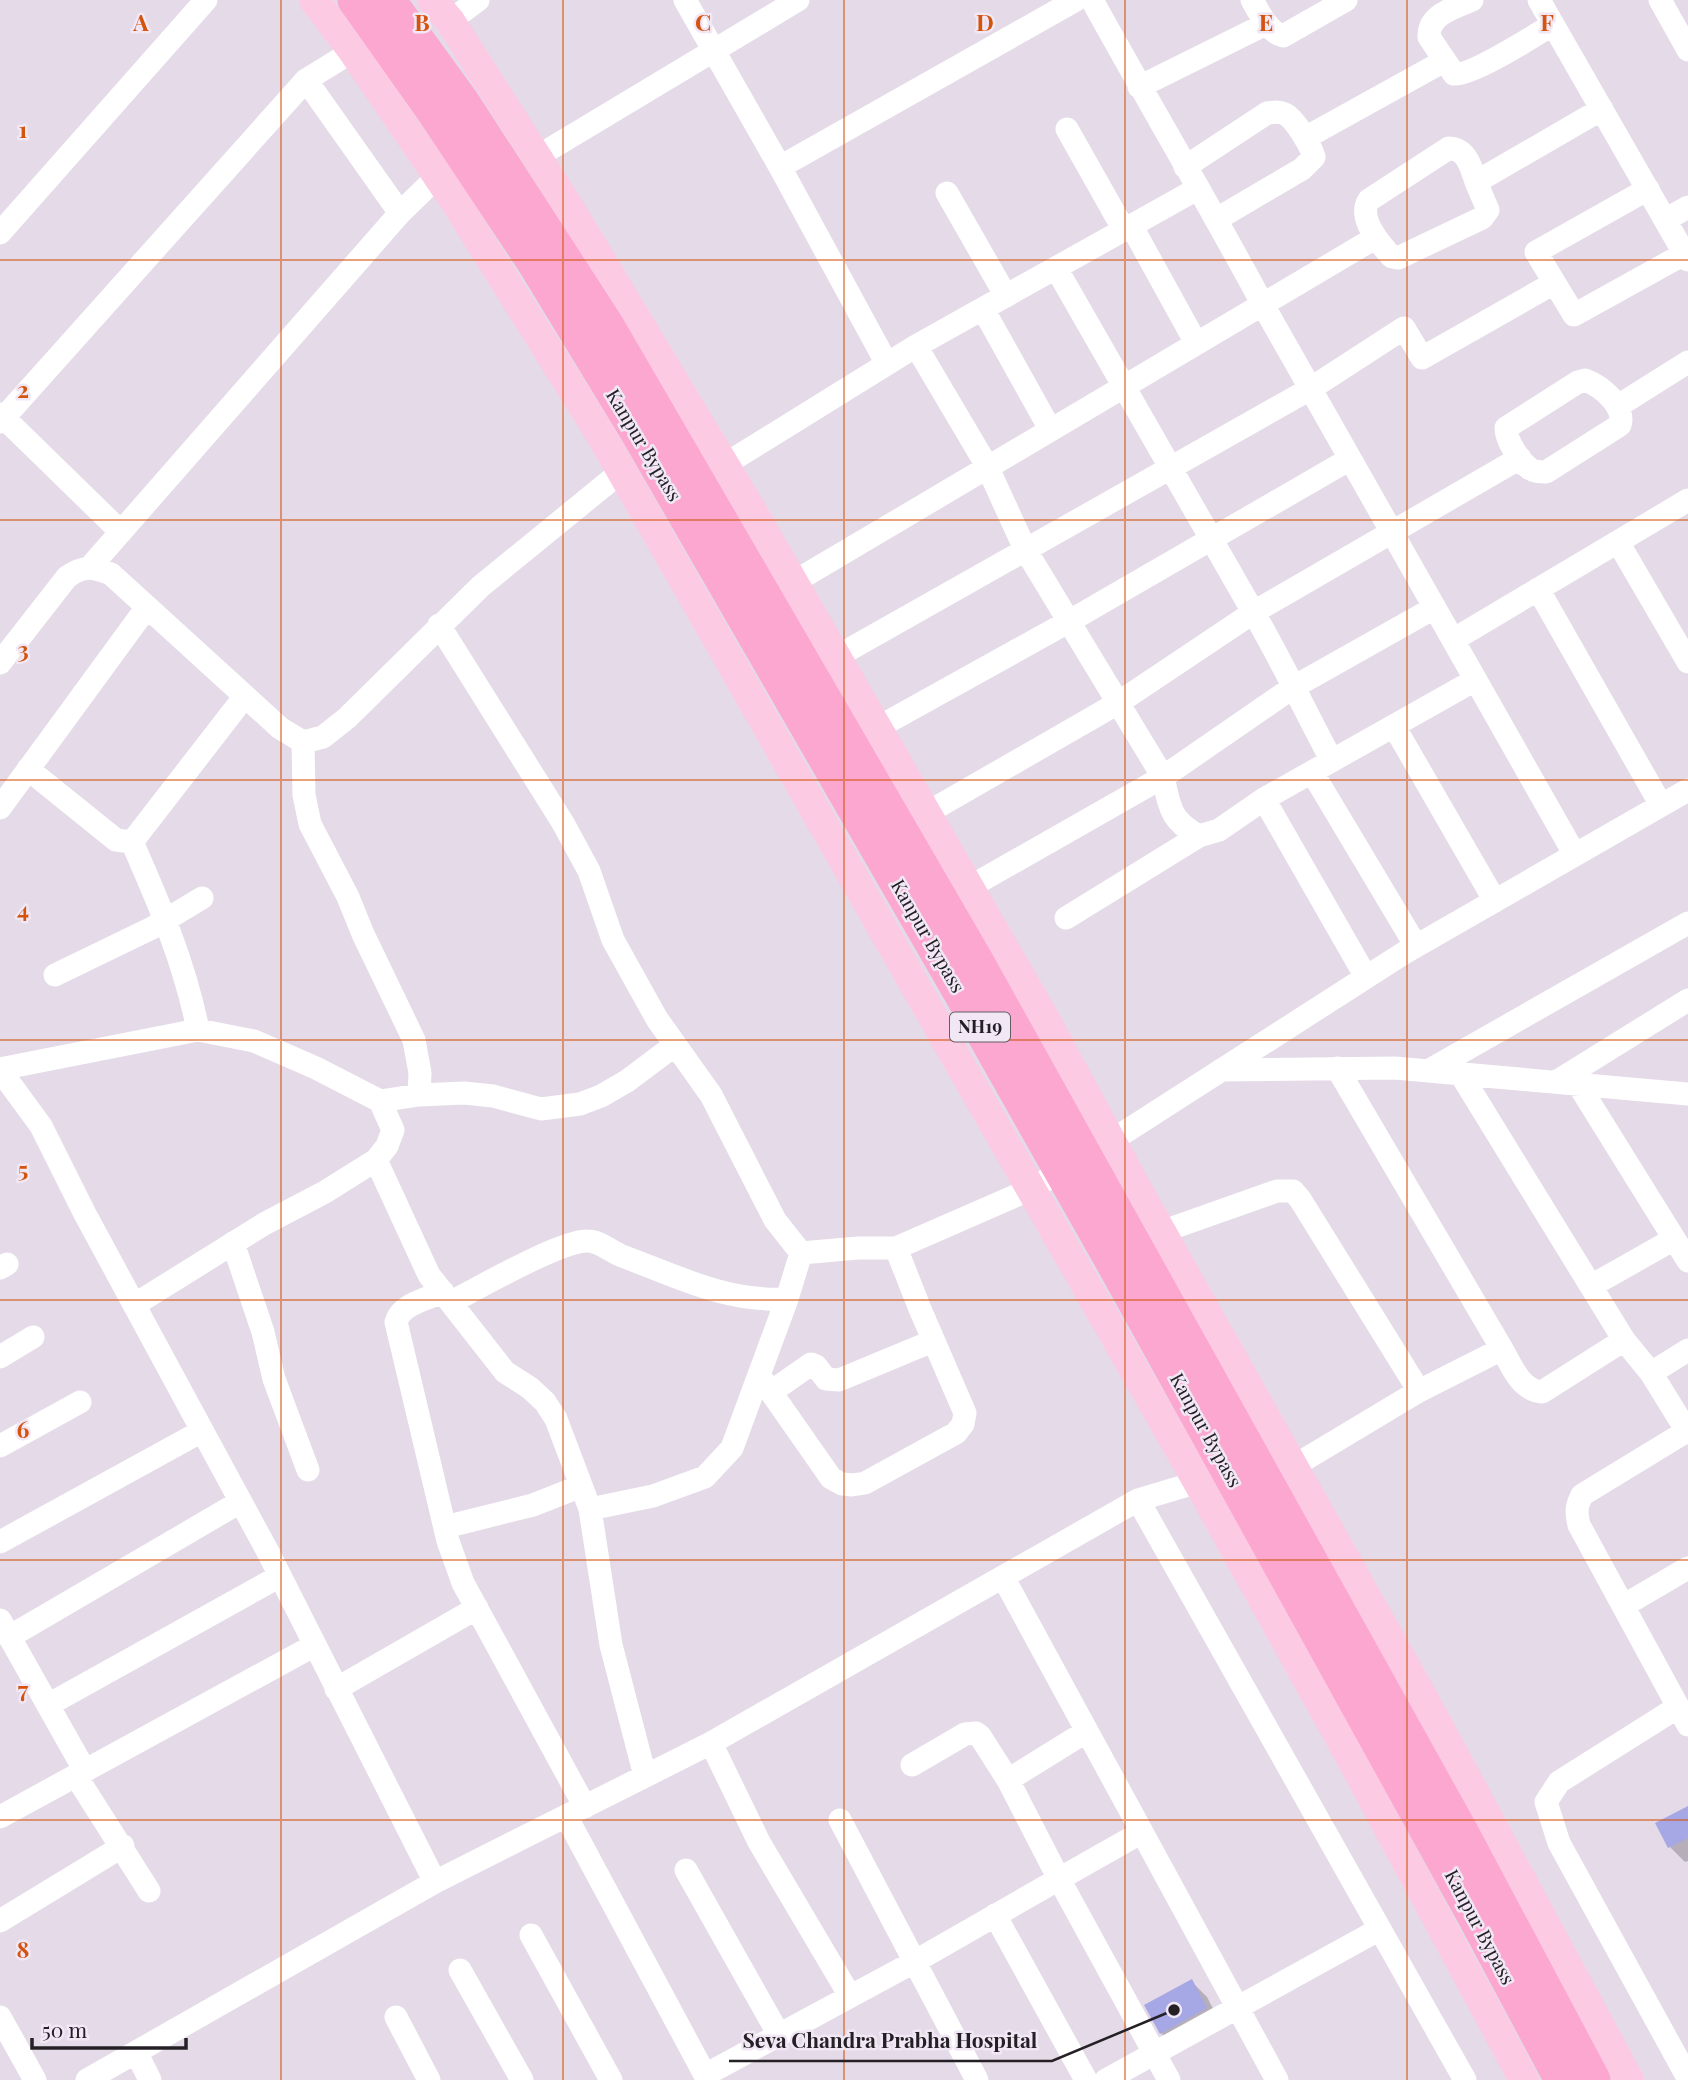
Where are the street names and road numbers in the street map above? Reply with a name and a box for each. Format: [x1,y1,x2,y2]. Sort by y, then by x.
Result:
street label: Kanpur Bypass [601,383,689,506]
street label: Kanpur Bypass [886,874,972,997]
road number: NH19 [950,1012,1010,1042]
street label: Kanpur Bypass [1165,1368,1249,1491]
street label: Kanpur Bypass [1440,1864,1522,1989]

